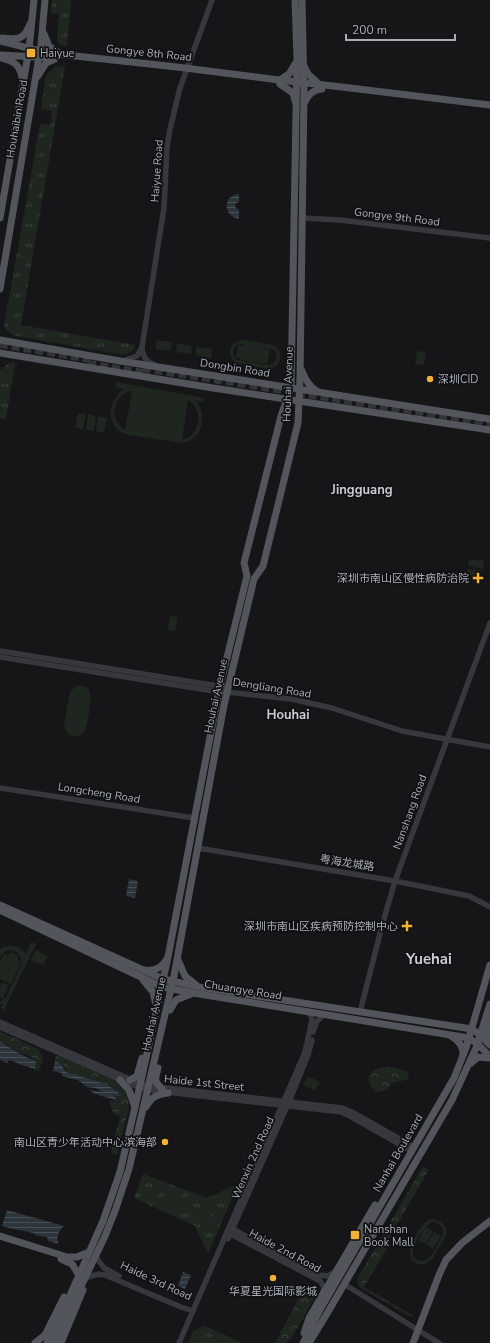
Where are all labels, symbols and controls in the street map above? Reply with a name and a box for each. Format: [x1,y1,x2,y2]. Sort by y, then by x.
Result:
scale bar [346,16,455,42]
text: 200 m [352,22,387,38]
street label: Gongye 8th Road [105,41,193,65]
place label: Haiyue [40,46,75,61]
marker: Haiyue [25,47,37,59]
street label: Houhaibin Road [3,79,31,159]
street label: Haiyue Road [147,139,167,203]
street label: Gongye 9th Road [353,204,441,230]
street label: Houhai Avenue [279,346,297,422]
street label: Dongbin Road [199,355,271,381]
place label: 深圳CID [438,372,478,387]
marker: 深圳CID [425,374,435,384]
district label: Jingguang [330,481,393,499]
place label: 深圳市南山区慢性病防治院 [337,571,469,586]
marker: 深圳市南山区慢性病防治院 [472,572,484,584]
street label: Houhai Avenue [201,657,231,735]
street label: Dengliang Road [232,674,312,702]
district label: Houhai [266,706,310,724]
street label: Nanshang Road [389,772,431,852]
street label: Longcheng Road [57,779,141,807]
street label: 粤海龙城路 [319,851,375,875]
place label: 深圳市南山区疾病预防控制中心 [244,919,398,934]
marker: 深圳市南山区疾病预防控制中心 [401,920,413,932]
district label: Yuehai [405,949,452,969]
street label: Houhai Avenue [138,975,170,1053]
street label: Chuangye Road [203,976,283,1004]
street label: Haide 1st Street [163,1071,245,1095]
street label: Nanhai Boulevard [369,1111,427,1195]
street label: Wenxin 2nd Road [228,1114,278,1202]
place label: 南山区青少年活动中心滨海部 [14,1135,157,1150]
marker: 南山区青少年活动中心滨海部 [160,1137,170,1147]
place label: Nanshan Book Mall [364,1222,414,1250]
street label: Haide 2nd Road [246,1226,324,1276]
marker: Nanshan Book Mall [349,1229,361,1241]
street label: Haide 3rd Road [118,1258,194,1304]
marker: 华夏星光国际影城 [268,1273,278,1283]
place label: 华夏星光国际影城 [229,1284,317,1299]

